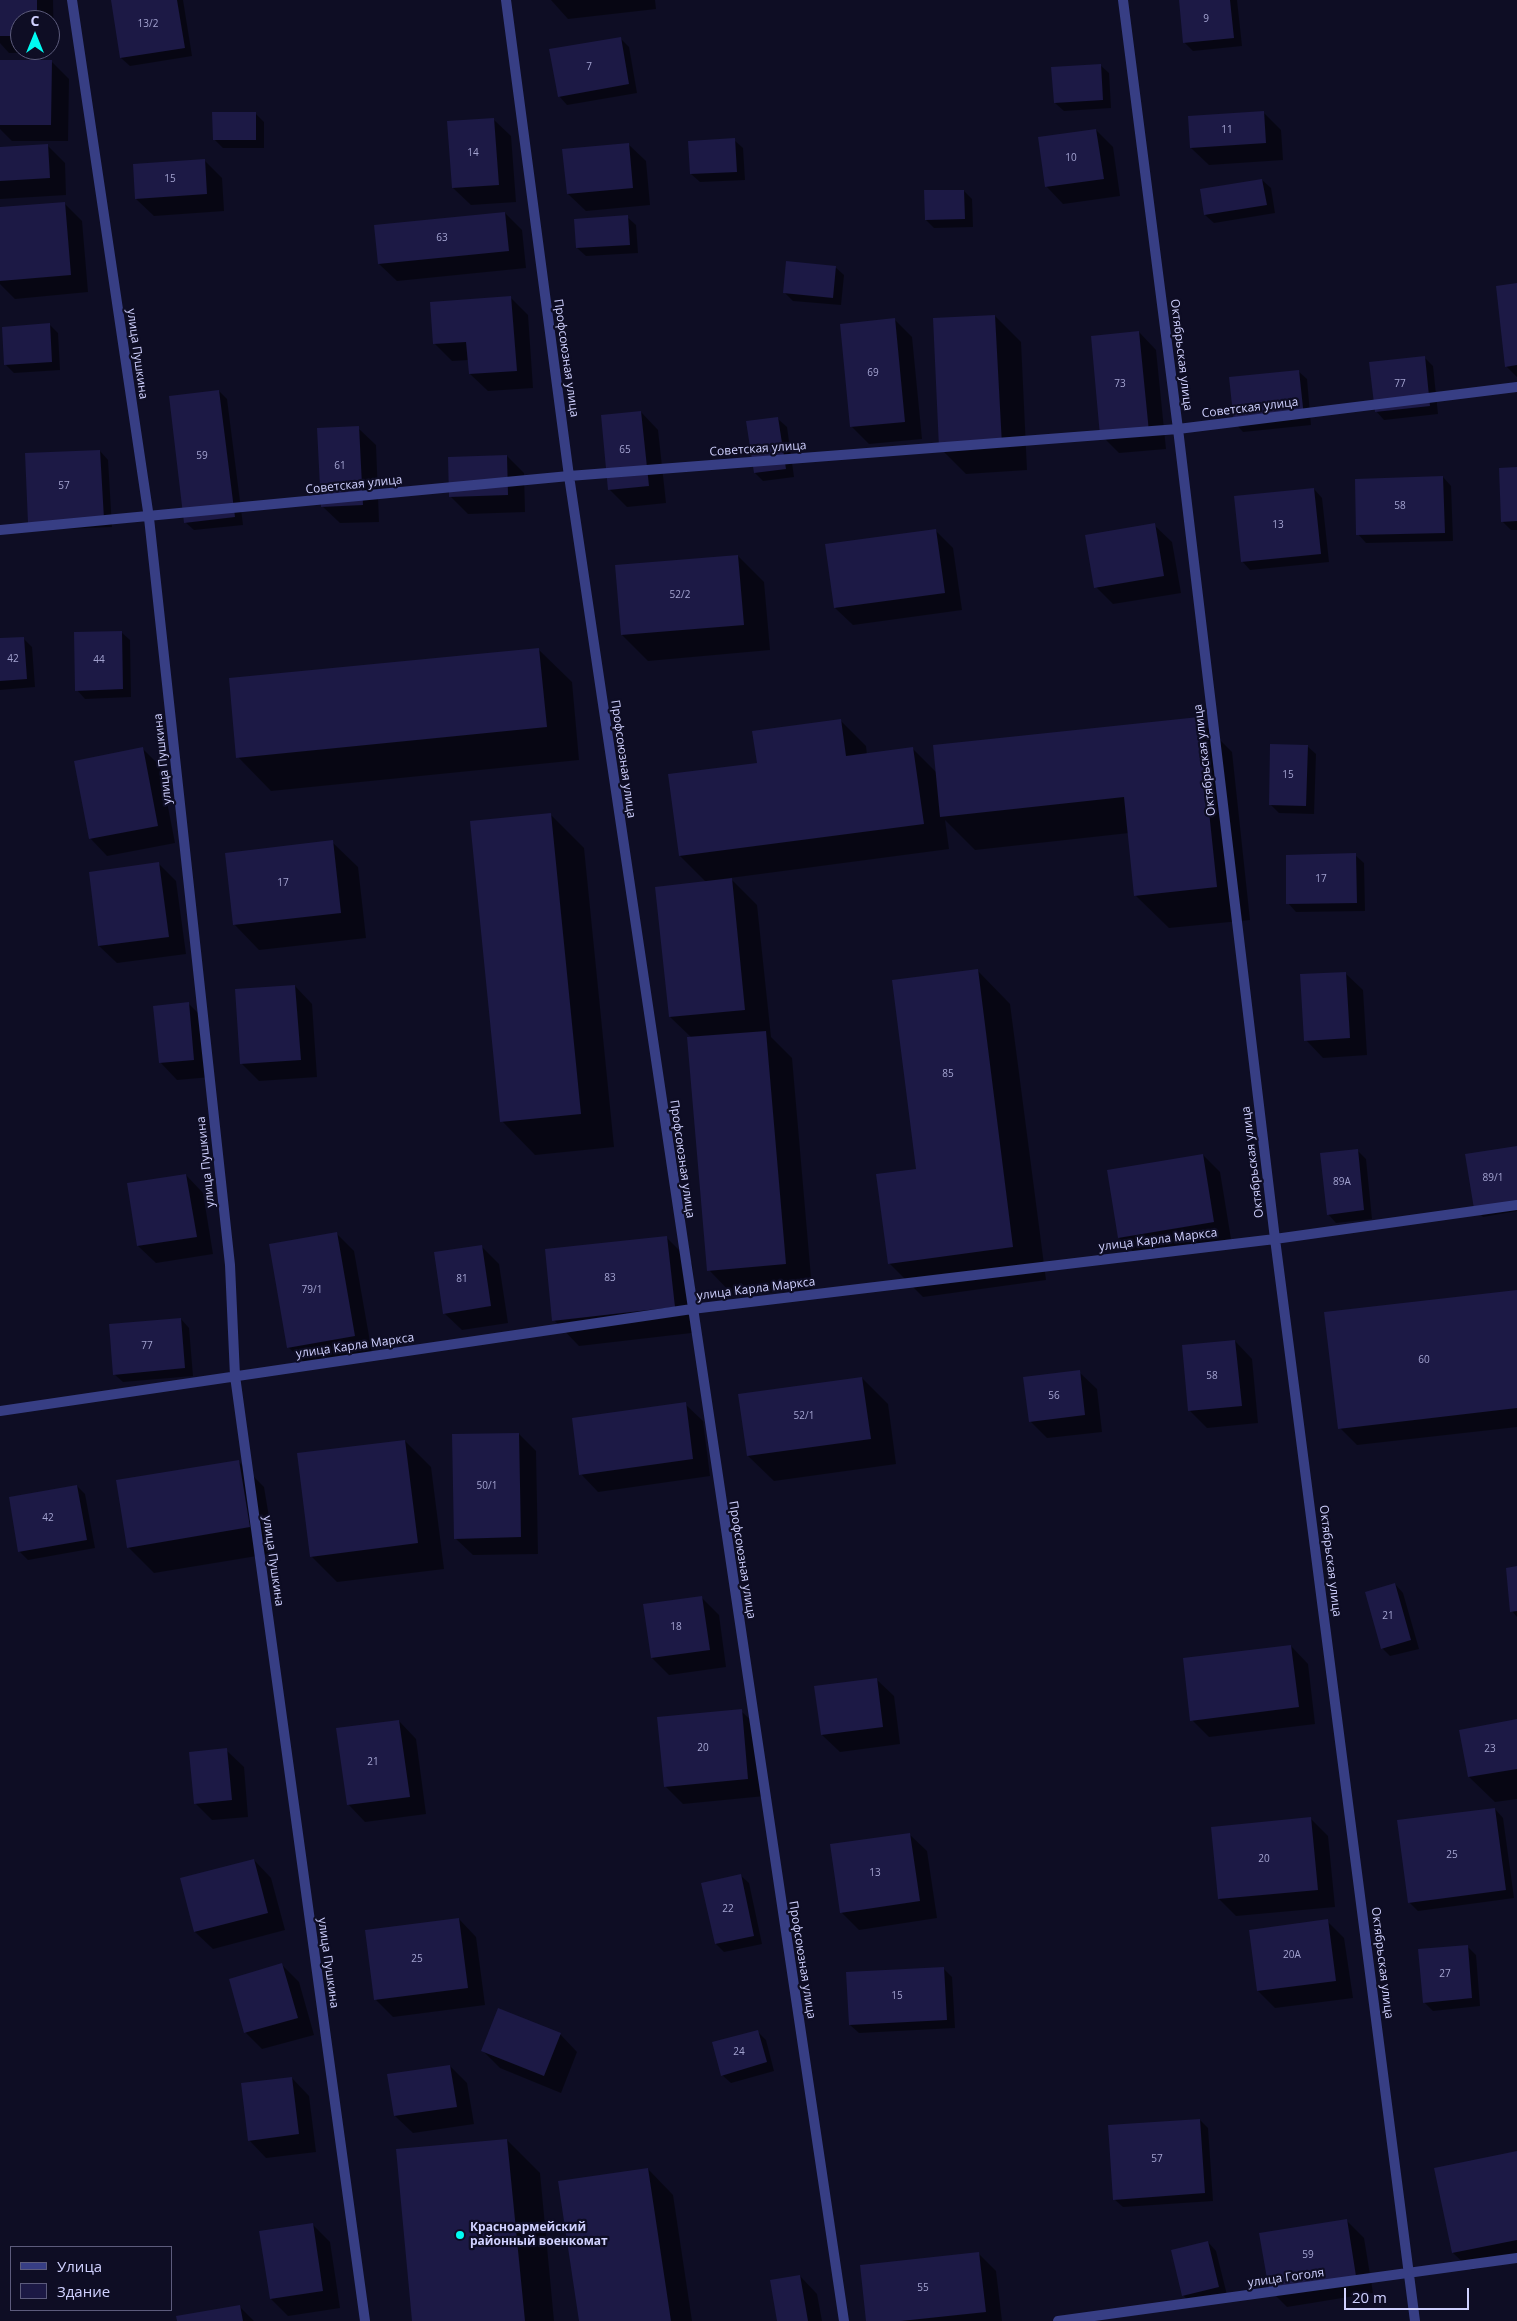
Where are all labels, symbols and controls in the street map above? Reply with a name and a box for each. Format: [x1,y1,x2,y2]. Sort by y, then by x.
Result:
north arrow [10,10,60,60]
text: С [31,11,39,30]
house number: 9 [1203,13,1209,25]
house number: 13/2 [138,18,158,30]
house number: 7 [586,61,592,73]
house number: 11 [1221,124,1233,136]
house number: 14 [467,147,479,159]
house number: 10 [1065,152,1077,164]
house number: 15 [164,173,176,185]
house number: 63 [436,232,448,244]
street label: Профсоюзная улица [551,298,581,418]
street label: Октябрьская улица [1167,298,1195,412]
street label: улица Пушкина [124,308,150,400]
house number: 69 [867,367,879,379]
house number: 73 [1114,378,1126,390]
house number: 77 [1394,378,1406,390]
street label: Советская улица [1201,395,1299,421]
street label: Советская улица [709,438,807,460]
house number: 65 [619,444,631,456]
house number: 59 [196,450,208,462]
house number: 61 [334,460,346,472]
street label: Советская улица [305,473,403,497]
house number: 57 [58,480,70,492]
house number: 58 [1394,500,1406,512]
house number: 13 [1272,519,1284,531]
house number: 52/2 [670,589,690,601]
house number: 42 [7,653,19,665]
house number: 44 [93,654,105,666]
street label: Профсоюзная улица [608,699,638,819]
street label: Октябрьская улица [1191,703,1219,817]
street label: улица Пушкина [151,713,175,805]
house number: 15 [1282,769,1294,781]
house number: 17 [1315,873,1327,885]
house number: 17 [277,877,289,889]
house number: 85 [942,1068,954,1080]
street label: Профсоюзная улица [667,1099,697,1219]
street label: Октябрьская улица [1239,1105,1267,1219]
street label: улица Пушкина [194,1116,218,1208]
house number: 89/1 [1483,1172,1503,1184]
house number: 89А [1333,1176,1351,1188]
street label: улица Карла Маркса [1098,1226,1218,1254]
house number: 83 [604,1272,616,1284]
house number: 81 [456,1273,468,1285]
street label: улица Карла Маркса [696,1275,816,1303]
house number: 79/1 [302,1284,322,1296]
street label: улица Карла Маркса [295,1331,415,1361]
house number: 77 [141,1340,153,1352]
house number: 60 [1418,1354,1430,1366]
house number: 58 [1206,1370,1218,1382]
house number: 56 [1048,1390,1060,1402]
house number: 52/1 [794,1410,814,1422]
house number: 50/1 [477,1480,497,1492]
street label: Профсоюзная улица [726,1500,758,1620]
street label: Октябрьская улица [1316,1504,1344,1618]
house number: 42 [42,1512,54,1524]
street label: улица Пушкина [260,1515,286,1607]
house number: 21 [1382,1610,1394,1622]
house number: 18 [670,1621,682,1633]
house number: 20 [697,1742,709,1754]
house number: 23 [1484,1743,1496,1755]
house number: 21 [367,1756,379,1768]
house number: 25 [1446,1849,1458,1861]
house number: 20 [1258,1853,1270,1865]
house number: 13 [869,1867,881,1879]
street label: Профсоюзная улица [786,1900,818,2020]
house number: 22 [722,1903,734,1915]
street label: Октябрьская улица [1368,1906,1396,2020]
street label: улица Пушкина [315,1917,341,2009]
house number: 20А [1283,1949,1301,1961]
house number: 25 [411,1953,423,1965]
house number: 27 [1439,1968,1451,1980]
house number: 15 [891,1990,903,2002]
house number: 24 [733,2046,745,2058]
house number: 57 [1151,2153,1163,2165]
place label: Красноармейский районный военкомат [470,2221,608,2249]
marker: Красноармейский районный военкомат [454,2229,466,2241]
legend [10,2246,172,2311]
house number: 59 [1302,2249,1314,2261]
text: Улица [57,2256,102,2276]
street label: улица Гоголя [1247,2266,1325,2290]
scale bar [1347,2278,1472,2310]
text: Здание [57,2281,110,2301]
house number: 55 [917,2282,929,2294]
text: 20 m [1352,2287,1387,2307]

